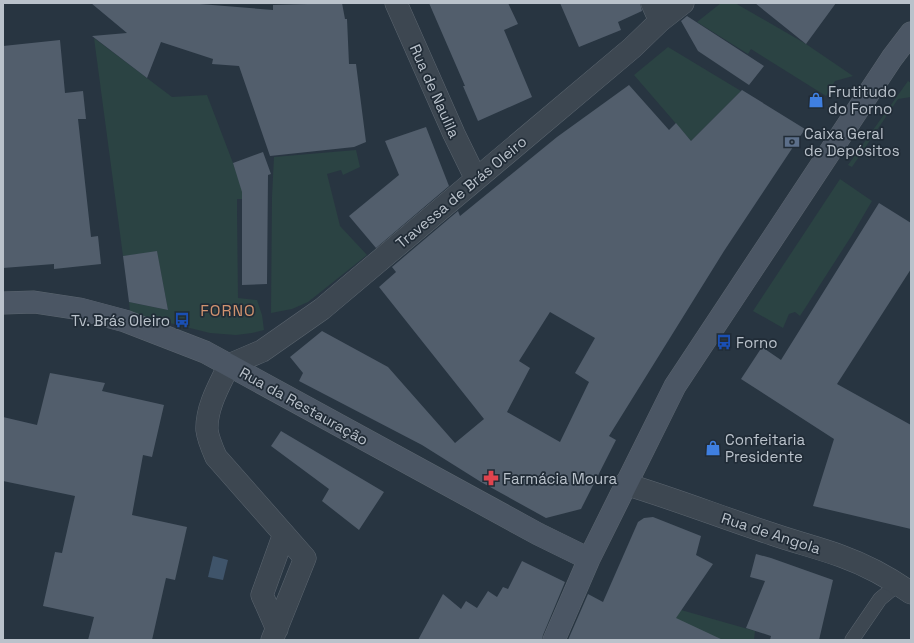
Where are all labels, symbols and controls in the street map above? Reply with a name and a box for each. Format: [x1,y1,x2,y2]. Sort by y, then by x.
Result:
street label: Rua de Naulila [406,41,464,141]
place label: Frutitudo do Forno [828,82,897,118]
shop icon: Frutitudo do Forno [807,91,825,109]
place label: Caixa Geral de Depósitos [804,124,900,160]
street label: Travessa de Brás Oleiro [392,132,530,252]
bank icon: Caixa Geral de Depósitos [783,133,801,151]
district label: FORNO [200,300,256,321]
place label: Tv. Brás Oleiro [71,311,170,330]
bus stop icon: Tv. Brás Oleiro [173,311,191,329]
bus stop icon: Forno [715,333,733,351]
place label: Forno [736,333,777,352]
street label: Rua da Restauração [236,363,372,449]
place label: Confeitaria Presidente [725,430,806,466]
shop icon: Confeitaria Presidente [704,439,722,457]
pharmacy icon: Farmácia Moura [482,469,500,487]
place label: Farmácia Moura [503,469,618,488]
street label: Rua de Angola [719,508,823,558]

